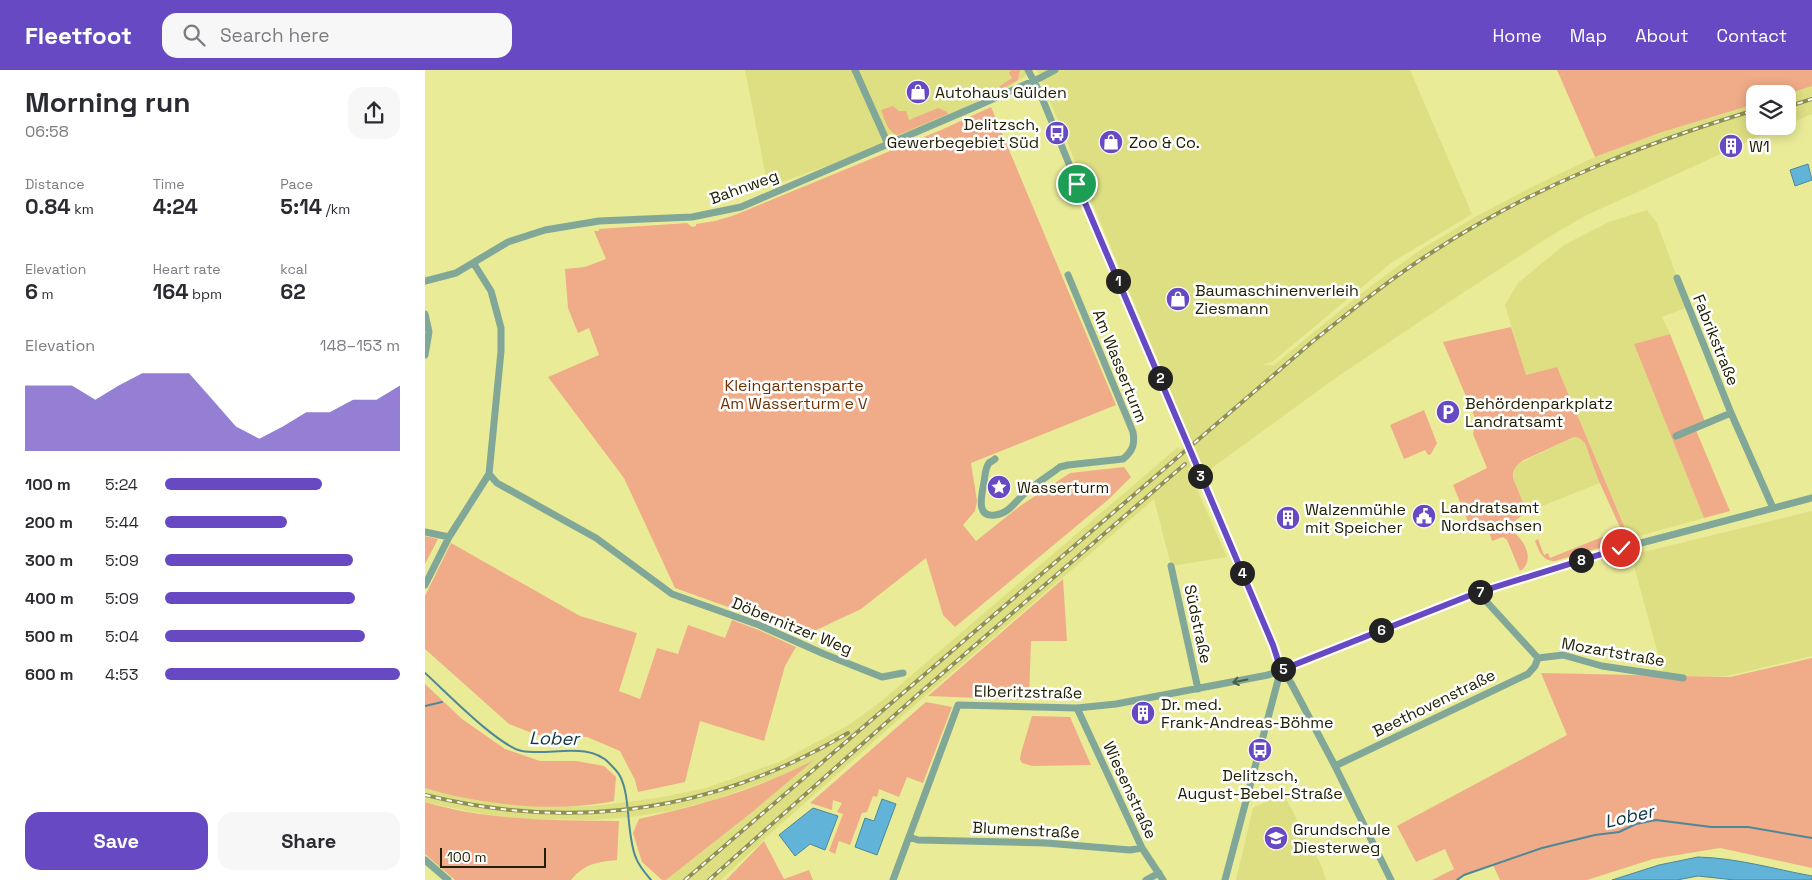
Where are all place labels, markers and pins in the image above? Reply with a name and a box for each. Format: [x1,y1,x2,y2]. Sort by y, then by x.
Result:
shop icon: Autohaus Gülden [905,79,931,105]
place label: Autohaus Gülden [935,82,1067,103]
place label: Delitzsch, Gewerbegebiet Süd [887,114,1039,153]
bus stop icon: Delitzsch, Gewerbegebiet Süd [1044,120,1070,146]
shop icon: Zoo & Co. [1098,129,1124,155]
place label: Zoo & Co. [1129,132,1200,153]
building icon: W1 [1718,133,1744,159]
place label: W1 [1749,136,1770,157]
pin [1056,163,1098,205]
pin: 1 [1105,268,1131,294]
place label: Baumaschinenverleih Ziesmann [1195,280,1359,319]
shop icon: Baumaschinenverleih Ziesmann [1165,286,1191,312]
pin: 2 [1147,366,1173,390]
place label: Behördenparkplatz Landratsamt [1465,393,1613,432]
parking icon: Behördenparkplatz Landratsamt [1435,399,1461,425]
pin: 3 [1187,464,1213,488]
place icon: Wasserturm [986,474,1012,500]
place label: Wasserturm [1017,477,1109,498]
place label: Landratsamt Nordsachsen [1441,497,1542,536]
place label: Walzenmühle mit Speicher [1305,499,1406,538]
public building icon: Landratsamt Nordsachsen [1411,503,1437,529]
building icon: Walzenmühle mit Speicher [1275,505,1301,531]
pin [1600,527,1642,569]
pin: 8 [1569,548,1593,572]
pin: 4 [1229,560,1255,586]
pin: 7 [1467,580,1493,604]
pin: 6 [1369,618,1393,642]
pin: 5 [1271,656,1295,682]
place label: Dr. med. Frank-Andreas-Böhme [1161,694,1333,733]
building icon: Dr. med. Frank-Andreas-Böhme [1130,700,1156,726]
bus stop icon: Delitzsch, August-Bebel-Straße [1247,737,1273,763]
place label: Delitzsch, August-Bebel-Straße [1177,765,1343,804]
place label: Grundschule Diesterweg [1293,819,1390,858]
school or university icon: Grundschule Diesterweg [1263,825,1289,851]

